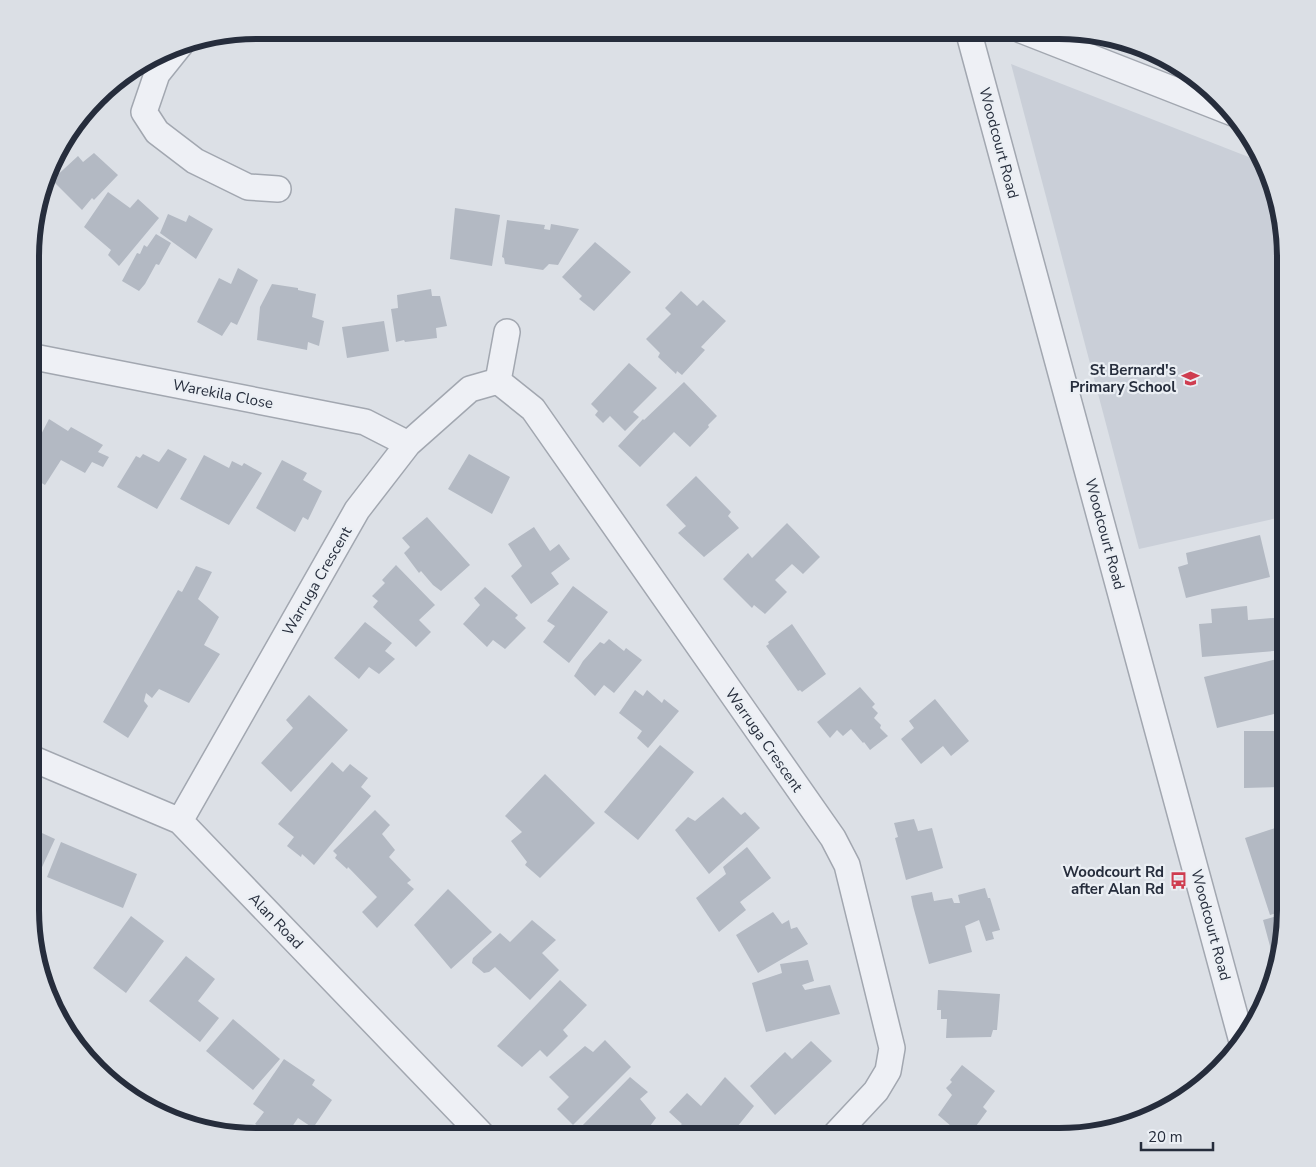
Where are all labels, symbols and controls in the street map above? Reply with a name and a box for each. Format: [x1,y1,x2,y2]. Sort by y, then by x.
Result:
street label: Woodcourt Road [975,85,1023,201]
place label: St Bernard's Primary School [1070,360,1176,397]
school or university icon: St Bernard's Primary School [1180,369,1200,389]
street label: Warekila Close [171,374,275,414]
street label: Woodcourt Road [1081,476,1129,592]
street label: Warruga Crescent [278,522,357,639]
street label: Warruga Crescent [721,684,808,797]
place label: Woodcourt Rd after Alan Rd [1063,862,1164,899]
street label: Woodcourt Road [1187,867,1235,983]
bus stop icon: Woodcourt Rd after Alan Rd [1168,871,1188,891]
street label: Alan Road [244,889,308,953]
scale bar [1141,1120,1214,1152]
text: 20 m [1148,1127,1183,1147]

